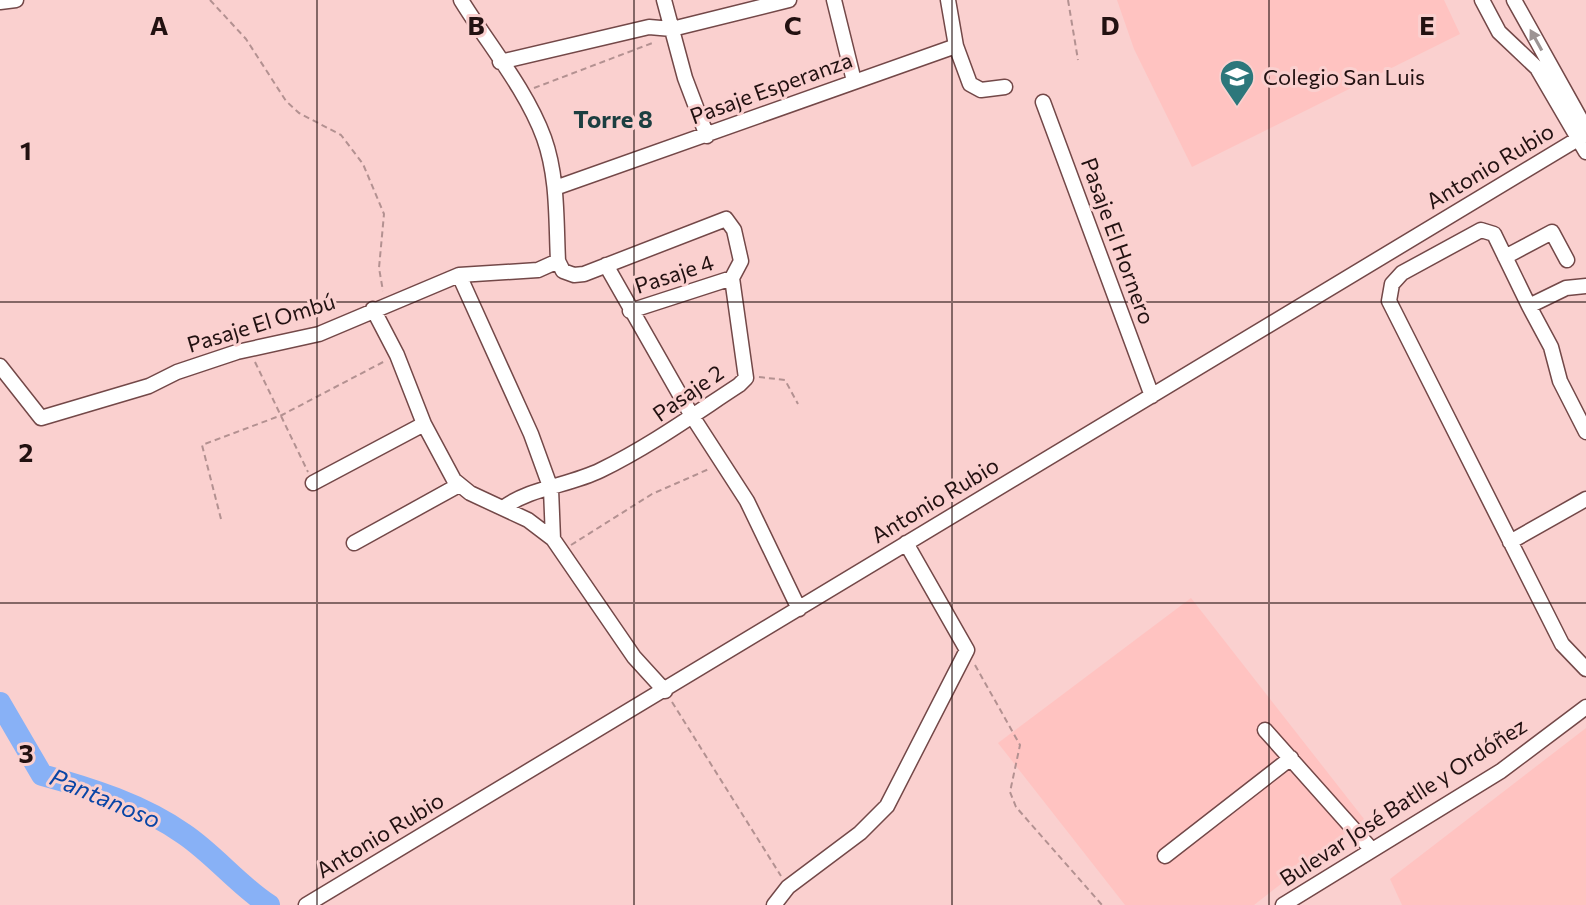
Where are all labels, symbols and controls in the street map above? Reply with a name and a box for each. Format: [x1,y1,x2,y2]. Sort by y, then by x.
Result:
text: A [150,9,169,40]
text: B [467,9,485,40]
text: C [784,9,802,40]
text: D [1100,9,1120,40]
text: E [1419,9,1435,40]
one-way arrow [1529,29,1543,51]
street label: Pasaje Esperanza [686,46,856,129]
school or university icon: Colegio San Luis [1218,58,1256,108]
place label: Colegio San Luis [1263,63,1425,90]
district label: Torre 8 [573,104,653,133]
street label: Antonio Rubio [1421,117,1558,214]
text: 1 [20,134,32,165]
street label: Pasaje El Hornero [1076,154,1161,328]
street label: Pasaje 4 [631,248,717,299]
street label: Pasaje El Ombú [183,287,338,358]
street label: Pasaje 2 [647,358,728,427]
text: 2 [19,436,33,467]
street label: Antonio Rubio [866,451,1003,548]
street label: Bulevar José Batlle y Ordóñez [1274,712,1531,892]
text: 3 [18,737,34,768]
water label: Pantanoso [46,761,165,834]
street label: Antonio Rubio [311,786,448,883]

